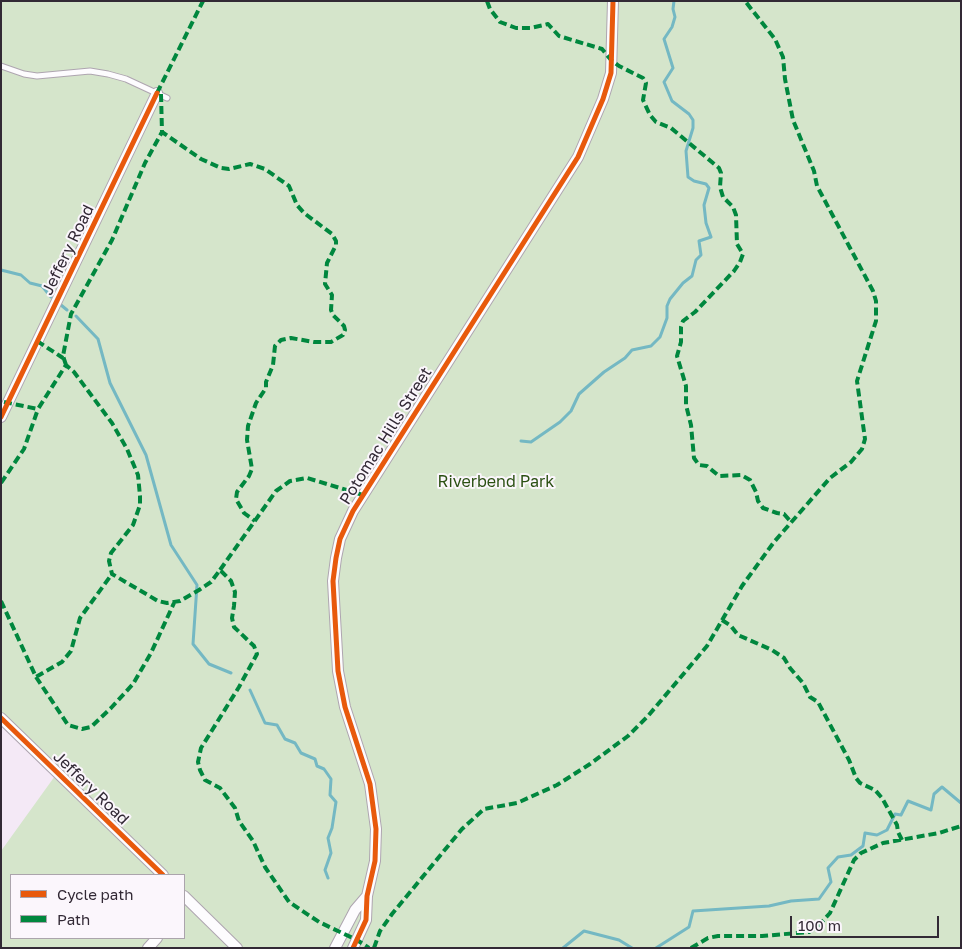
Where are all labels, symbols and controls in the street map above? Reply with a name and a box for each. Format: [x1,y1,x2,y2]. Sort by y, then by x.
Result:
street label: Jeffery Road [38,202,98,298]
street label: Potomac Hills Street [336,364,436,508]
park label: Riverbend Park [438,472,554,492]
street label: Jeffery Road [49,747,133,829]
legend [10,874,185,939]
text: Cycle path [57,885,133,903]
scale bar [792,906,941,938]
text: Path [57,910,90,928]
text: 100 m [798,916,841,934]

